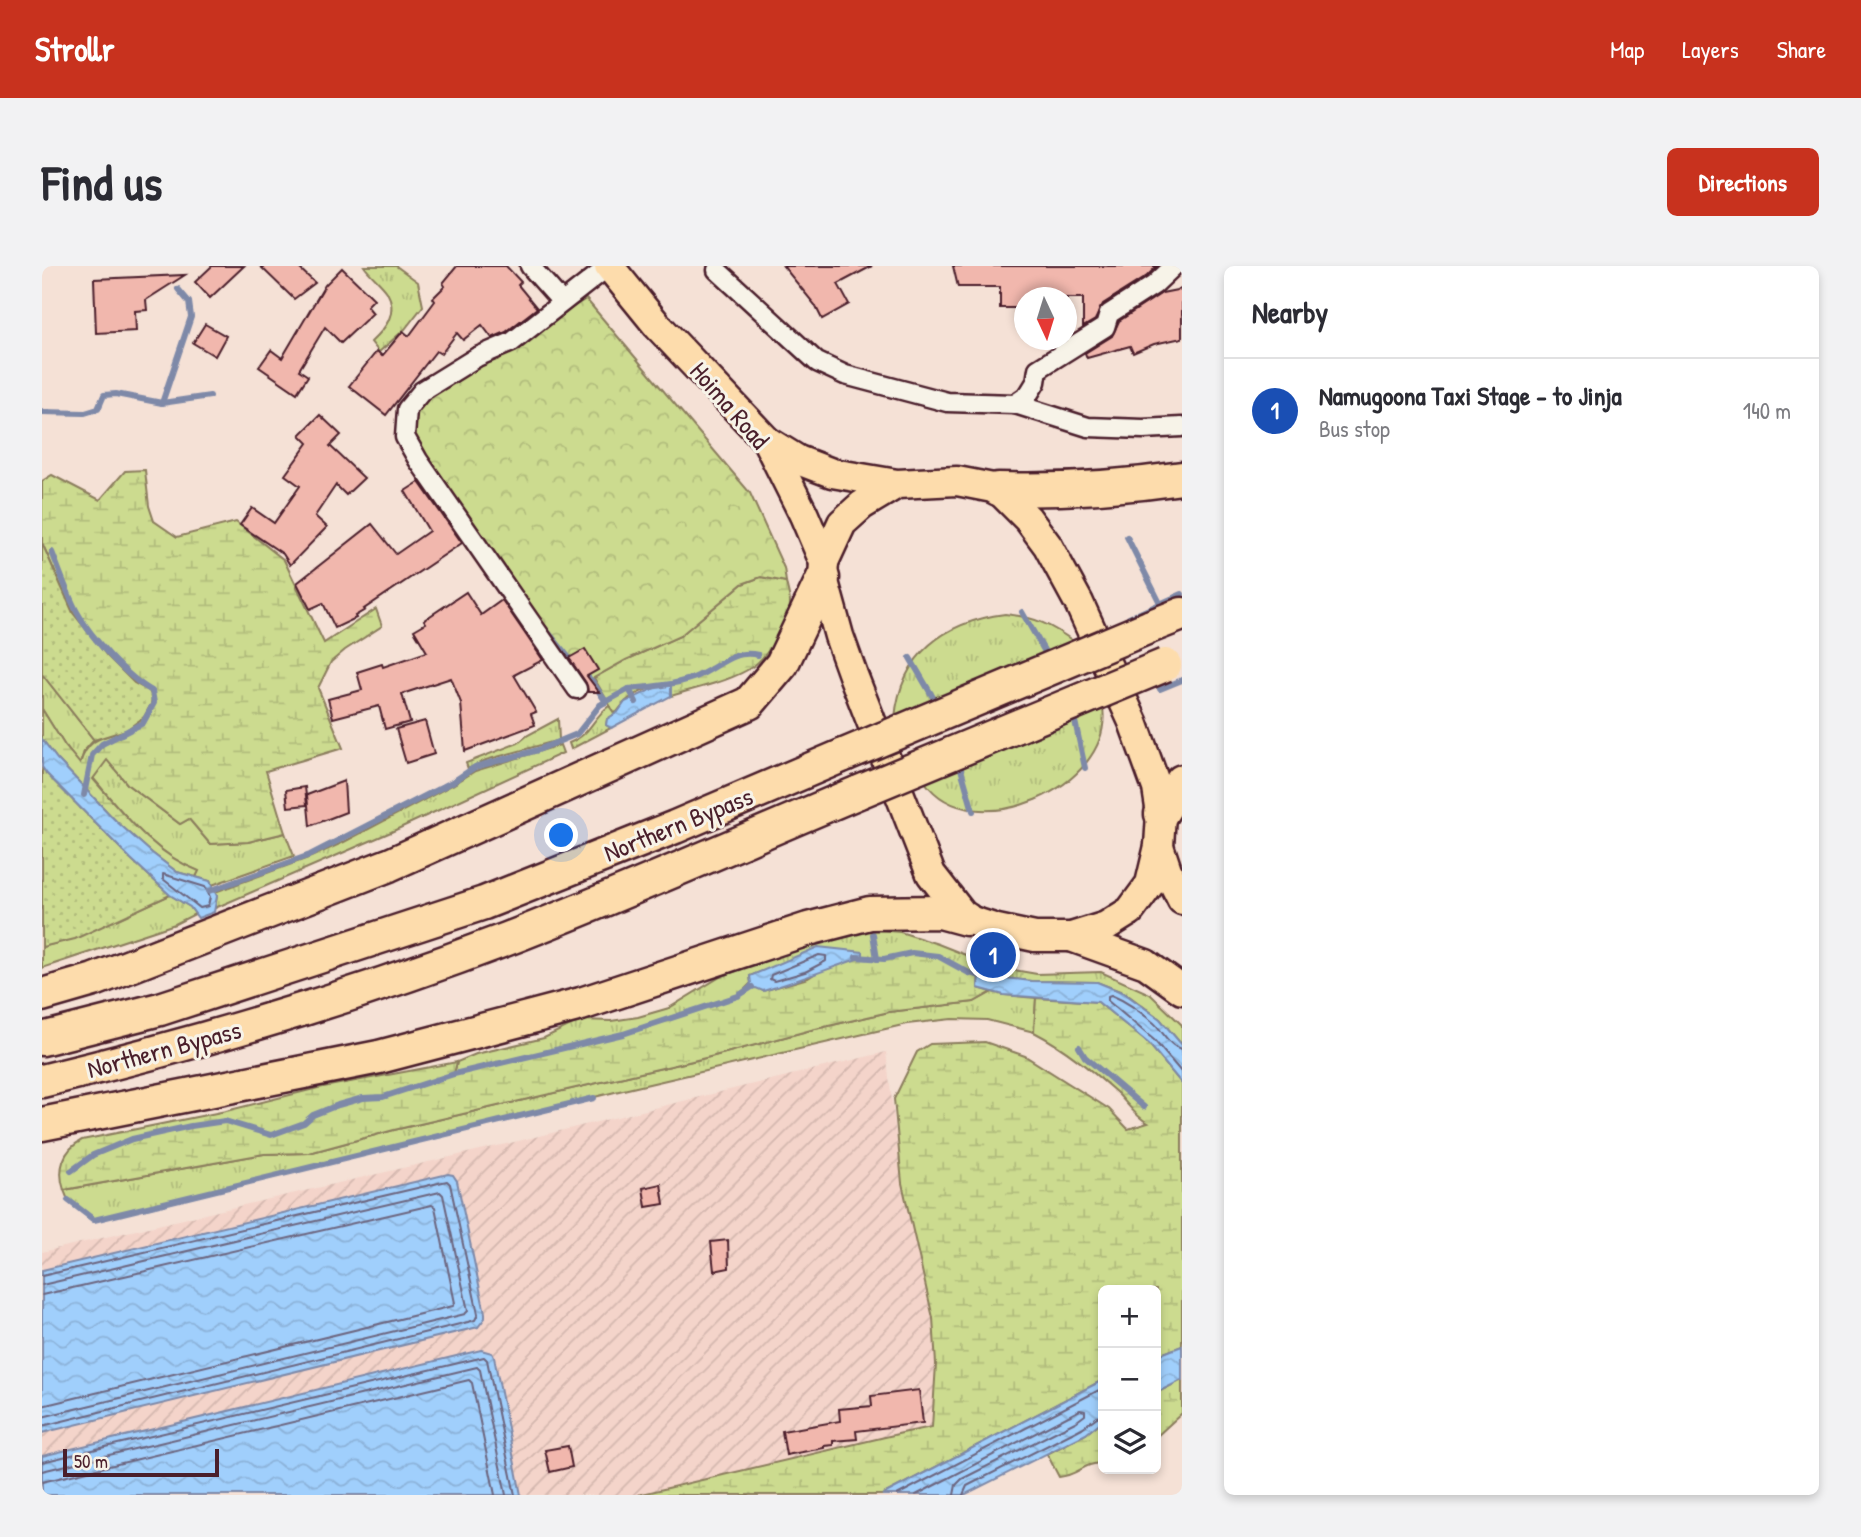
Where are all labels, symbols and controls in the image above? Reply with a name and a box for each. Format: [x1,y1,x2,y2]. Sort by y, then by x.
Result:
text: Strollr [35,27,114,71]
text: Map [1610,33,1644,65]
text: Layers [1682,33,1739,65]
text: Share [1777,33,1826,65]
button: Directions [1667,148,1819,216]
text: Find us [42,149,162,215]
north arrow [1014,287,1077,350]
text: Nearby [1252,292,1328,332]
street label: Hoima Road [682,354,778,456]
text: Namugoona Taxi Stage - to Jinja [1319,378,1622,413]
text: 1 [1271,395,1279,426]
text: 140 m [1743,395,1791,426]
text: Bus stop [1319,413,1390,444]
street label: Northern Bypass [598,778,758,870]
your location [544,818,578,852]
pin: 1 [970,929,1016,981]
street label: Northern Bypass [83,1012,245,1086]
map controls [1098,1285,1161,1474]
button: + [1098,1285,1161,1348]
button: − [1098,1348,1161,1411]
button: layers [1098,1411,1161,1474]
scale bar [63,1446,219,1478]
text: 50 m [74,1448,108,1474]

